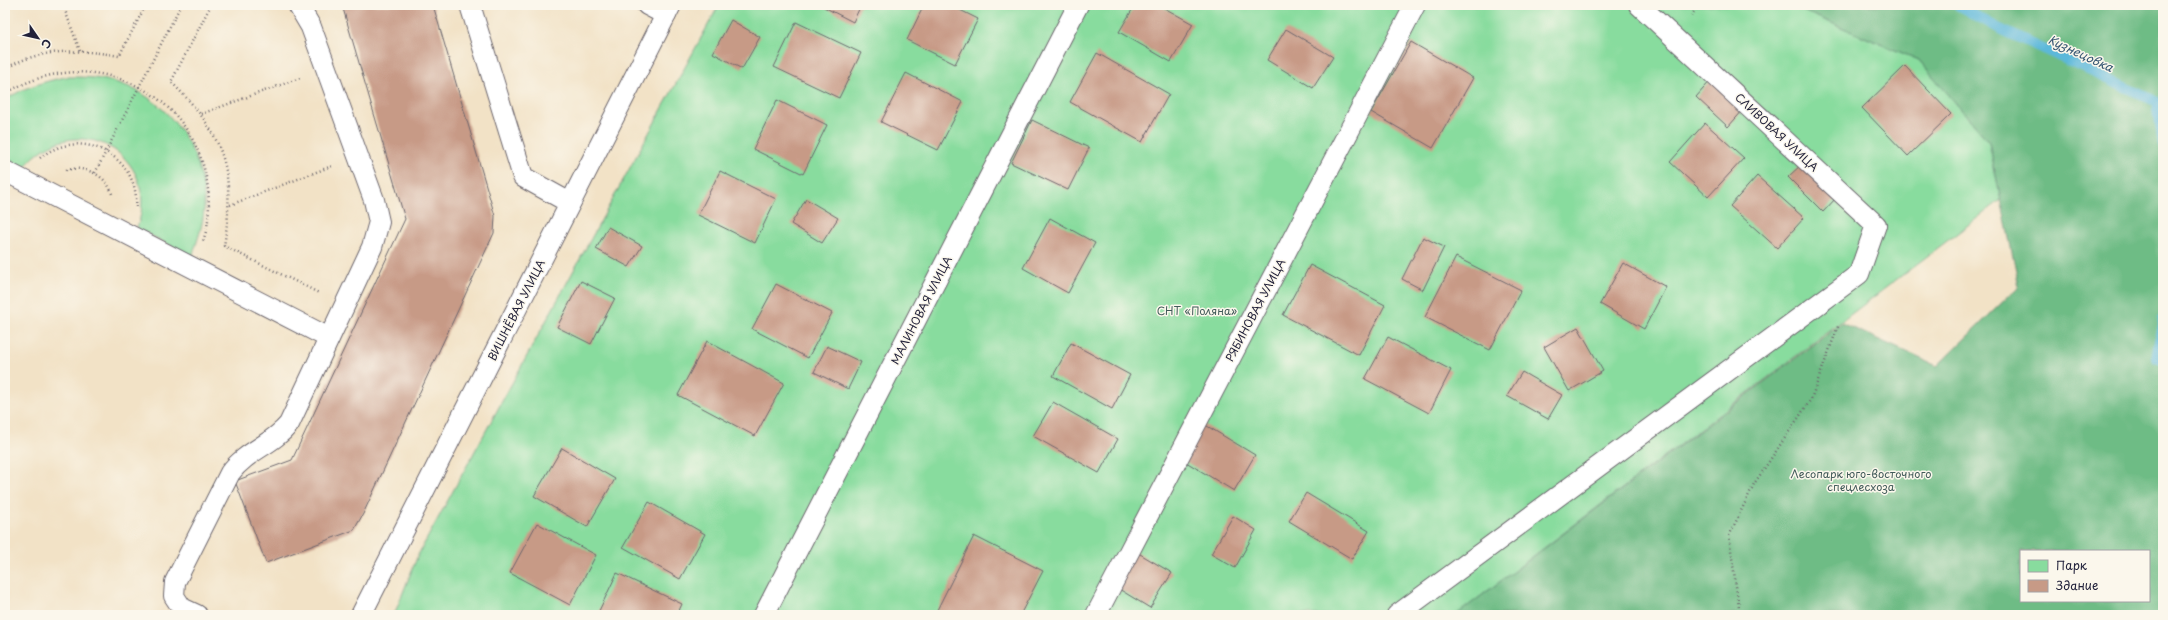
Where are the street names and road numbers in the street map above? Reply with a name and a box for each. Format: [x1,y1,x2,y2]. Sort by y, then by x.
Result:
street label: СЛИВОВАЯ УЛИЦА [1731,89,1823,176]
street label: МАЛИНОВАЯ УЛИЦА [886,252,956,367]
street label: РЯБИНОВАЯ УЛИЦА [1221,255,1290,364]
street label: ВИШНЁВАЯ УЛИЦА [483,256,549,364]

